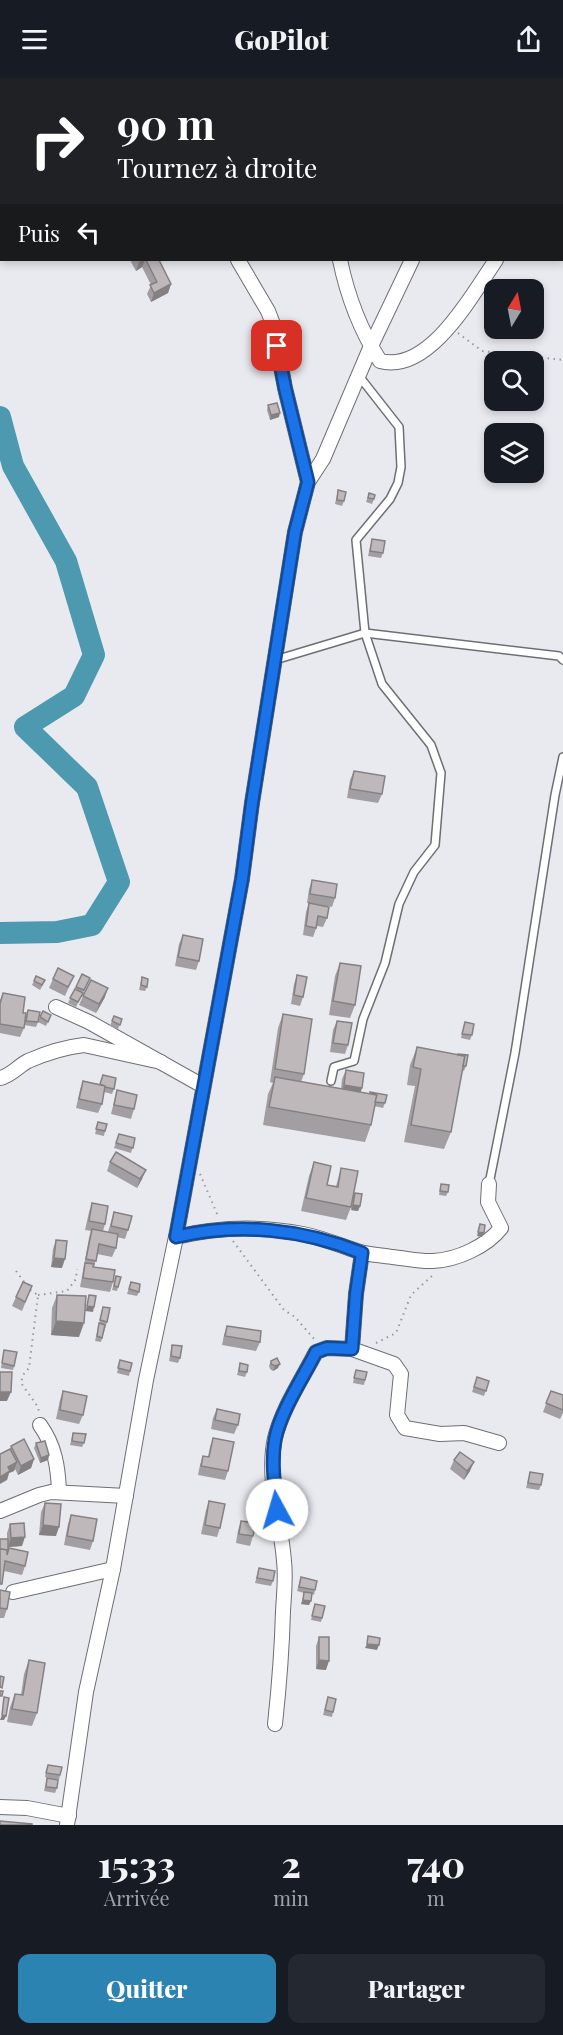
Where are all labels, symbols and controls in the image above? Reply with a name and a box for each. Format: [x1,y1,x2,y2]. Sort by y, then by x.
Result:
text: GoPilot [234,21,329,57]
icon: menu [18,23,51,56]
icon: share [512,23,545,56]
text: 90 m [117,95,215,151]
icon: right [18,102,96,180]
text: Tournez à droite [117,149,317,185]
icon: left [72,216,105,249]
text: Puis [18,218,60,248]
north arrow [484,279,544,339]
map controls [484,279,544,483]
pin [251,320,302,371]
icon: arrive [260,329,293,362]
button: search [484,351,544,411]
button: layers [484,423,544,483]
position arrow [245,1478,309,1542]
text: 15:33 [98,1839,175,1887]
text: 2 [281,1839,301,1887]
text: 740 [407,1839,465,1887]
text: Arrivée [104,1884,170,1911]
text: min [273,1884,309,1911]
text: m [427,1884,445,1911]
button: Quitter [18,1954,276,2023]
button: Partager [288,1954,545,2023]

